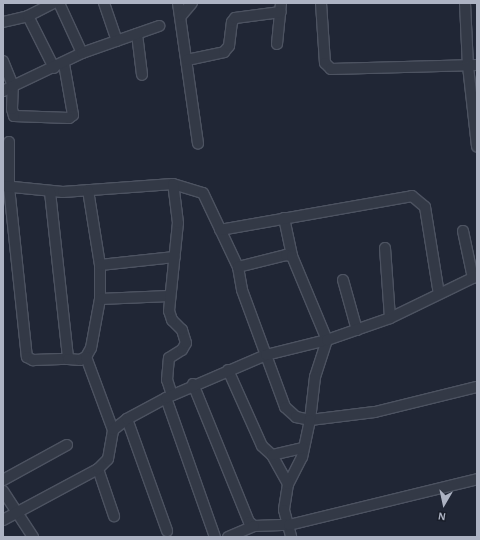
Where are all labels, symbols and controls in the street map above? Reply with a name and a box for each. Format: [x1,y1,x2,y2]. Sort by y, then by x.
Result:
north arrow [424,484,464,524]
text: N [437,510,447,522]

